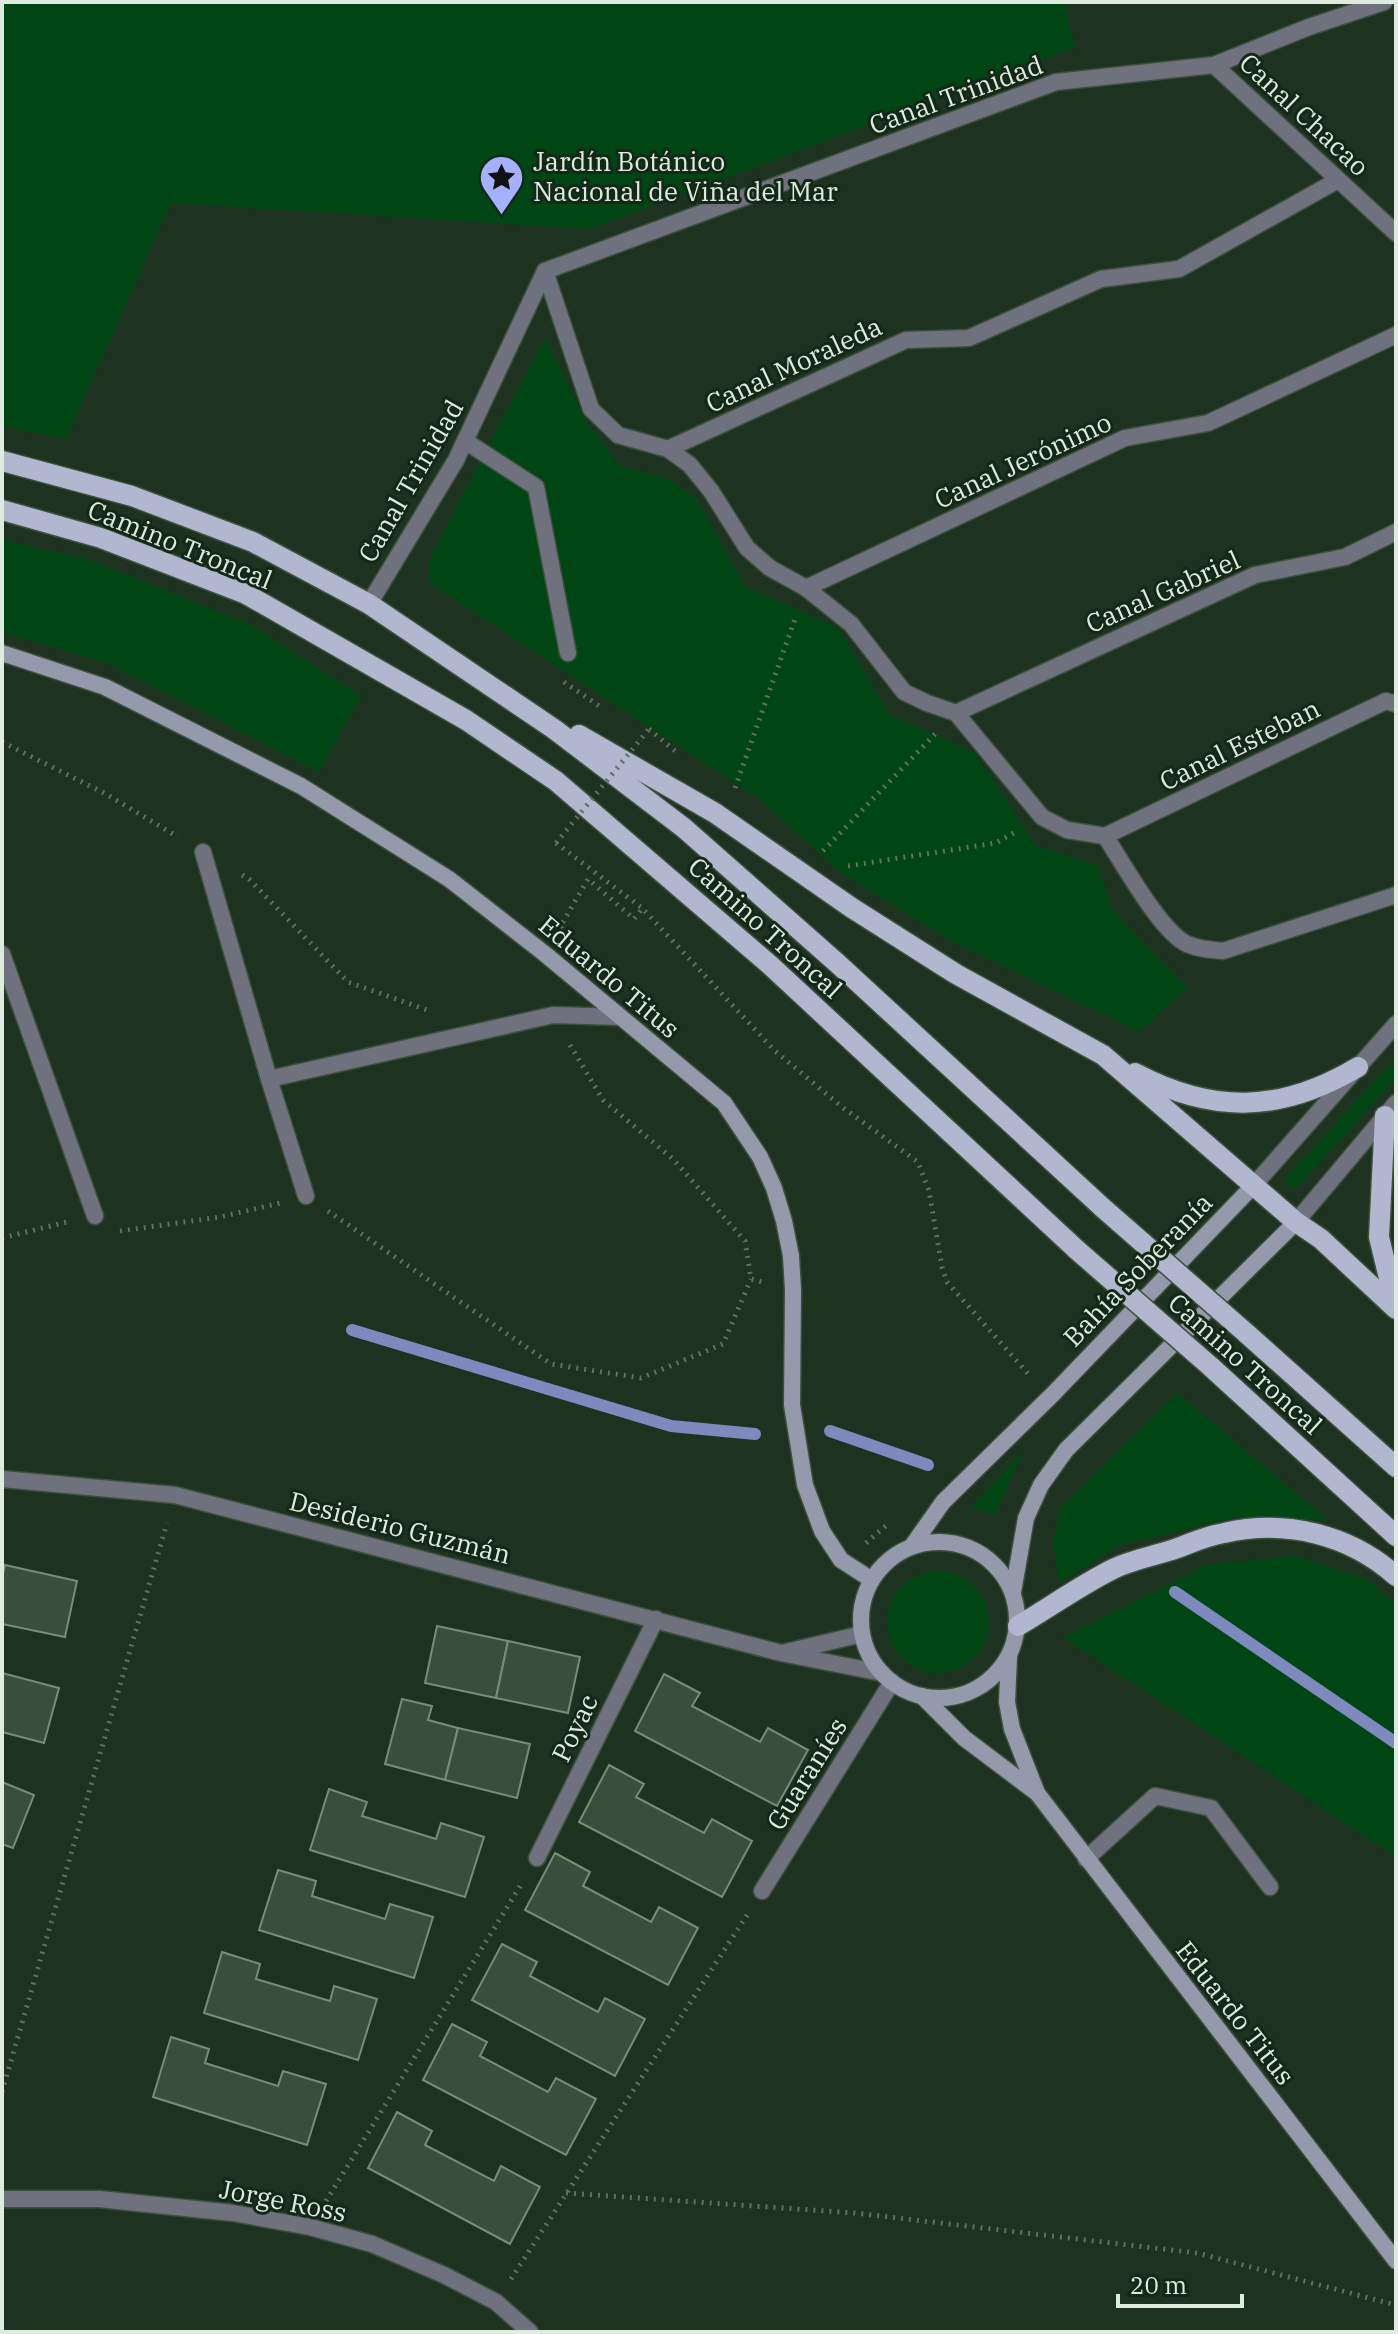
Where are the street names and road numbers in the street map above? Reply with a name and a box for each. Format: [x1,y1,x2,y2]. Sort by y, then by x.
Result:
street label: Canal Chacao [1233,46,1377,183]
street label: Canal Trinidad [864,47,1047,141]
street label: Canal Moraleda [700,308,887,420]
street label: Canal Trinidad [350,393,470,568]
street label: Canal Jerónimo [929,404,1117,516]
street label: Camino Troncal [83,492,278,597]
street label: Canal Gabriel [1080,542,1245,640]
street label: Canal Esteban [1154,691,1325,798]
street label: Camino Troncal [682,849,850,1005]
street label: Eduardo Titus [532,907,687,1045]
street label: Bahía Soberanía [1055,1185,1219,1353]
street label: Camino Troncal [1162,1285,1330,1441]
street label: Desiderio Guzmán [286,1483,514,1571]
street label: Poyac [543,1688,605,1767]
street label: Guaraníes [758,1711,854,1836]
street label: Eduardo Titus [1169,1934,1303,2091]
street label: Jorge Ross [217,2171,350,2229]

